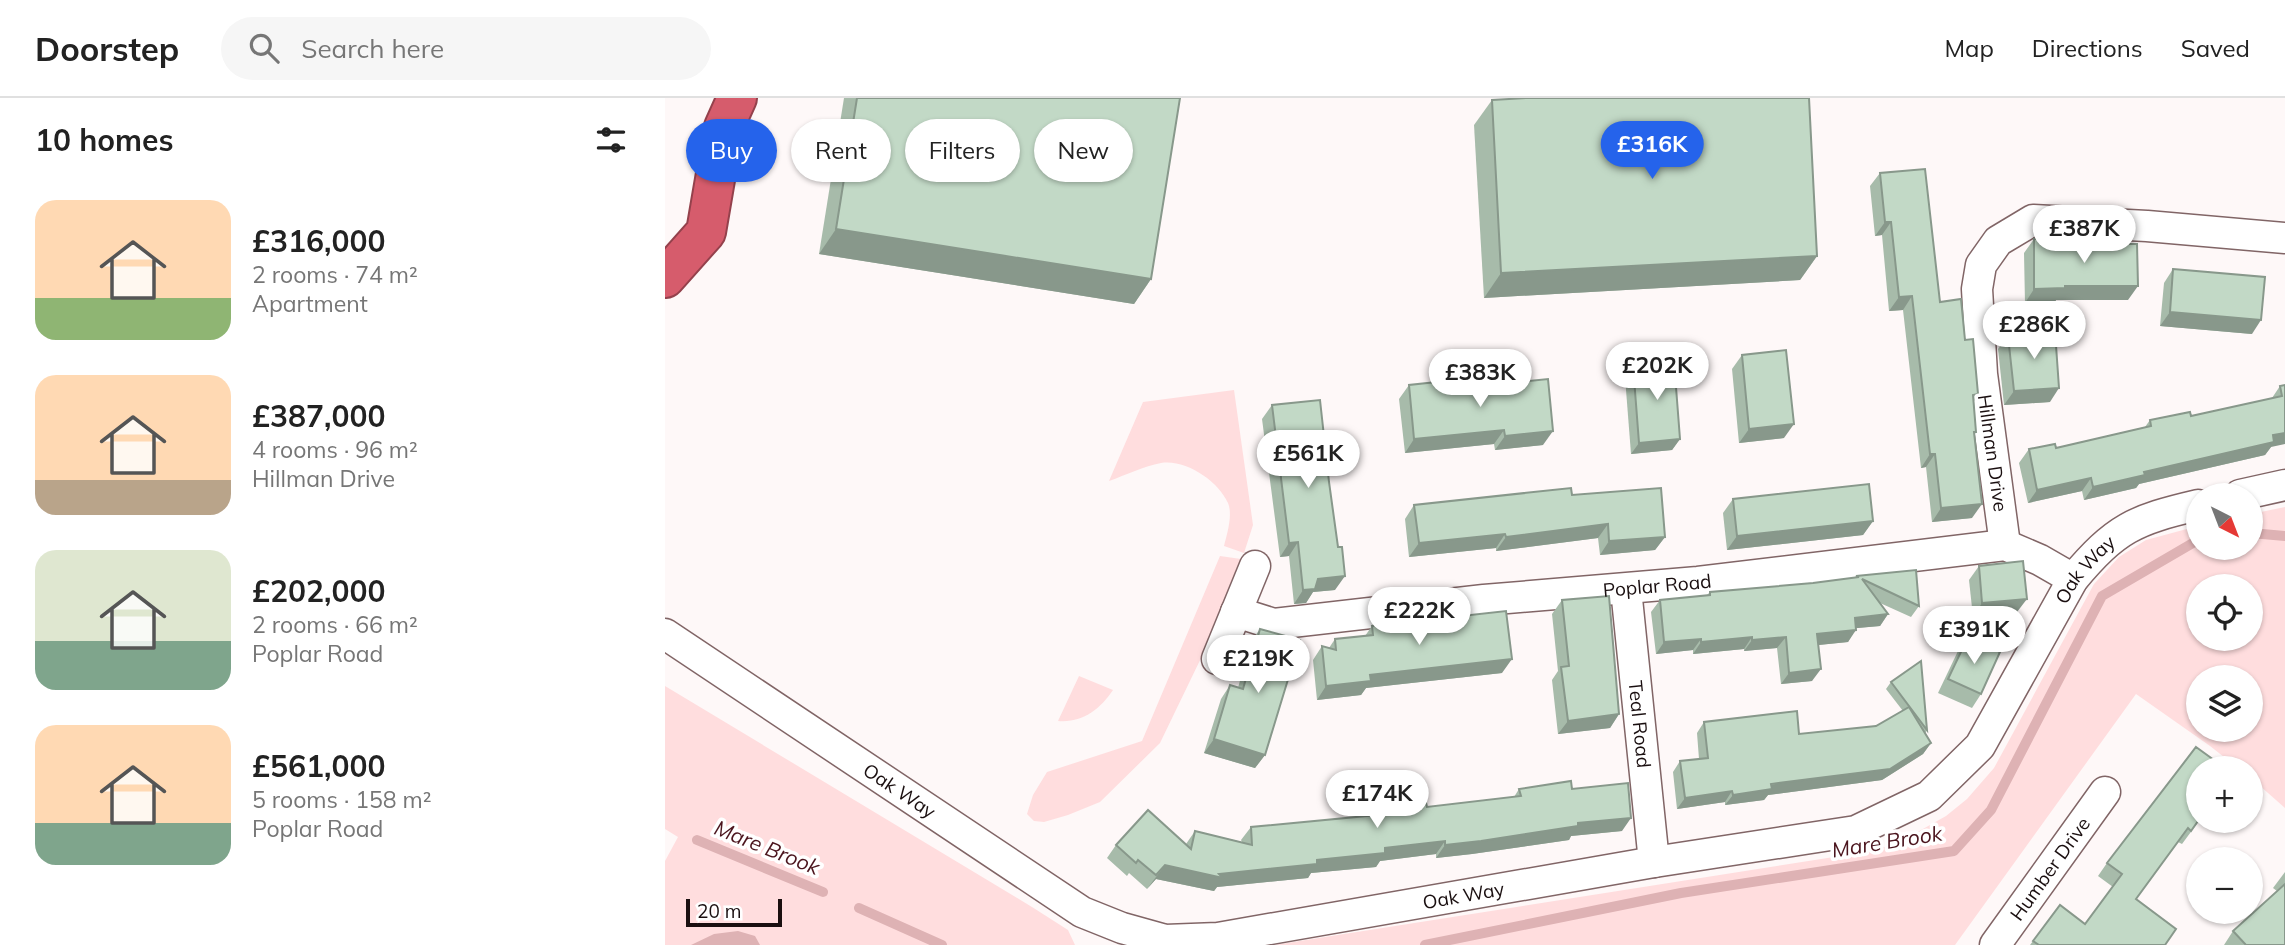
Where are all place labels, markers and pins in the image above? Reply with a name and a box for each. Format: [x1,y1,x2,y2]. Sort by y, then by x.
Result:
pin: £316K [1603,122,1701,181]
pin: £387K [2035,206,2133,265]
pin: £286K [1985,302,2083,361]
pin: £202K [1608,342,1706,402]
pin: £383K [1431,350,1529,409]
pin: £561K [1259,430,1357,490]
pin: £222K [1370,588,1468,647]
pin: £391K [1925,606,2023,666]
pin: £219K [1209,636,1307,695]
pin: £174K [1328,770,1426,830]

